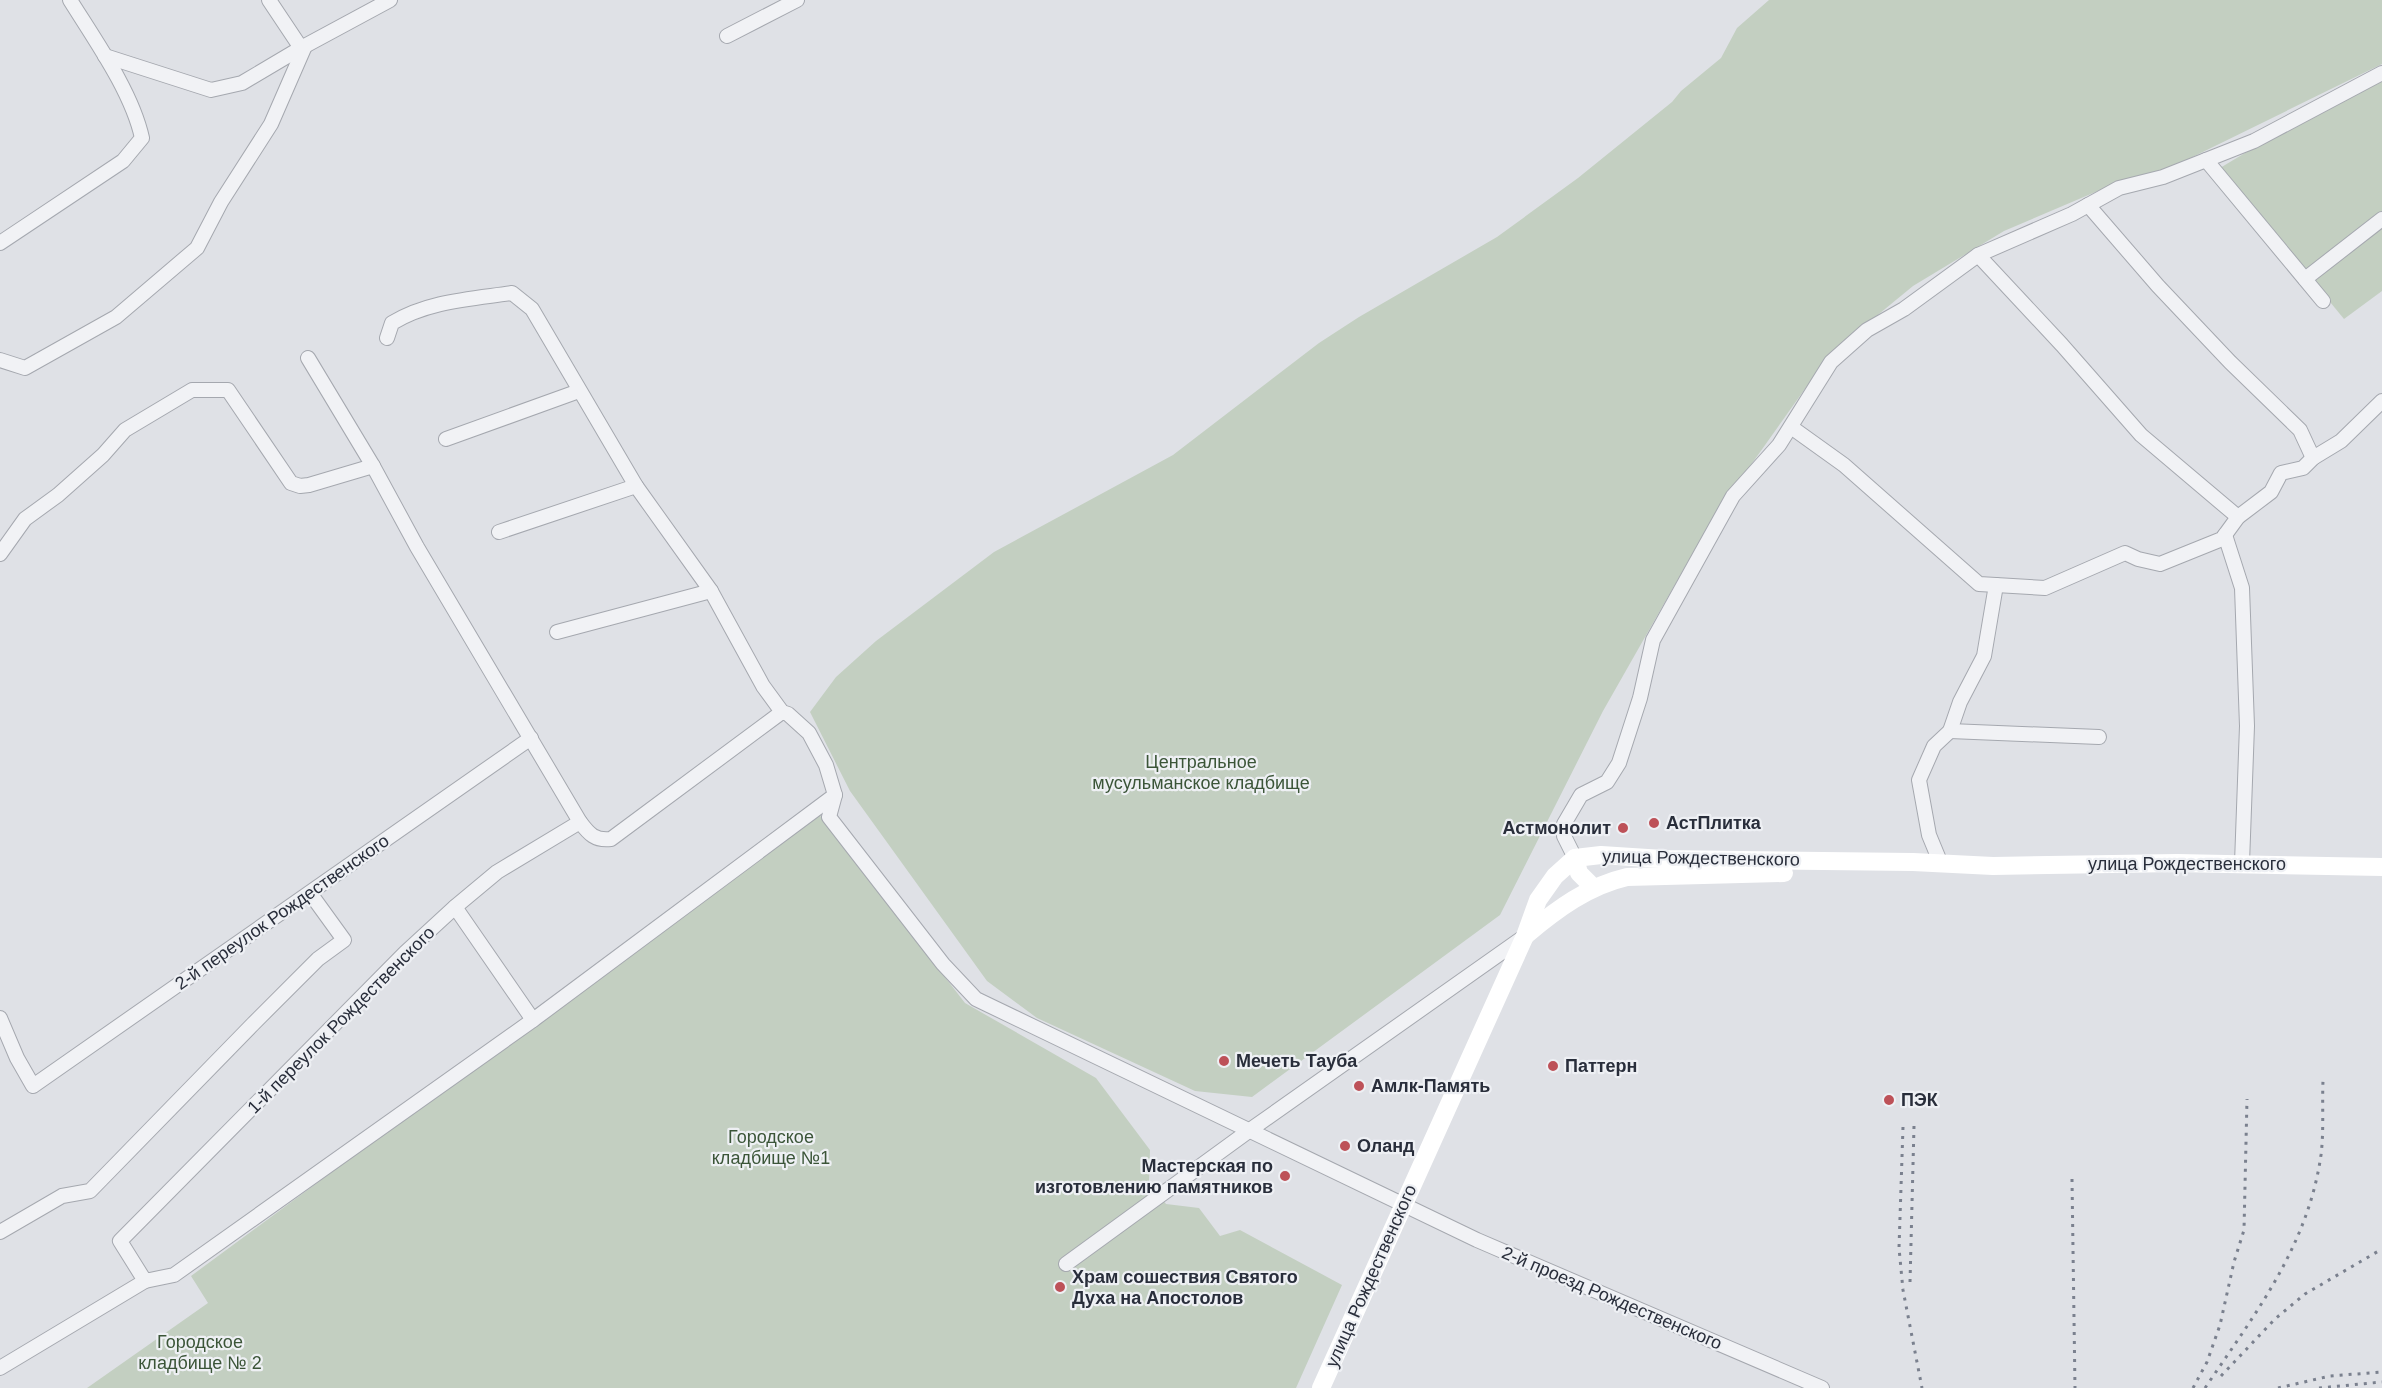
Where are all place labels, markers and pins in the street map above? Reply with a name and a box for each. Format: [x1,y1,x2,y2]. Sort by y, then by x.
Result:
place label: АстПлитка [1666,813,1762,833]
marker: АстПлитка [1647,816,1661,830]
place label: Астмонолит [1503,818,1611,838]
marker: Астмонолит [1616,821,1630,835]
place label: Мечеть Тауба [1236,1051,1358,1071]
marker: Мечеть Тауба [1217,1054,1231,1068]
place label: Паттерн [1565,1056,1637,1076]
marker: Паттерн [1546,1059,1560,1073]
place label: Амлк-Память [1371,1076,1490,1096]
marker: Амлк-Память [1352,1079,1366,1093]
place label: ПЭК [1901,1090,1939,1110]
marker: ПЭК [1882,1093,1896,1107]
place label: Оланд [1357,1136,1415,1156]
marker: Оланд [1338,1139,1352,1153]
place label: Мастерская по изготовлению памятников [1035,1156,1273,1197]
marker: Мастерская по изготовлению памятников [1278,1169,1292,1183]
place label: Храм сошествия Святого Духа на Апостолов [1072,1267,1298,1308]
marker: Храм сошествия Святого Духа на Апостолов [1053,1280,1067,1294]

